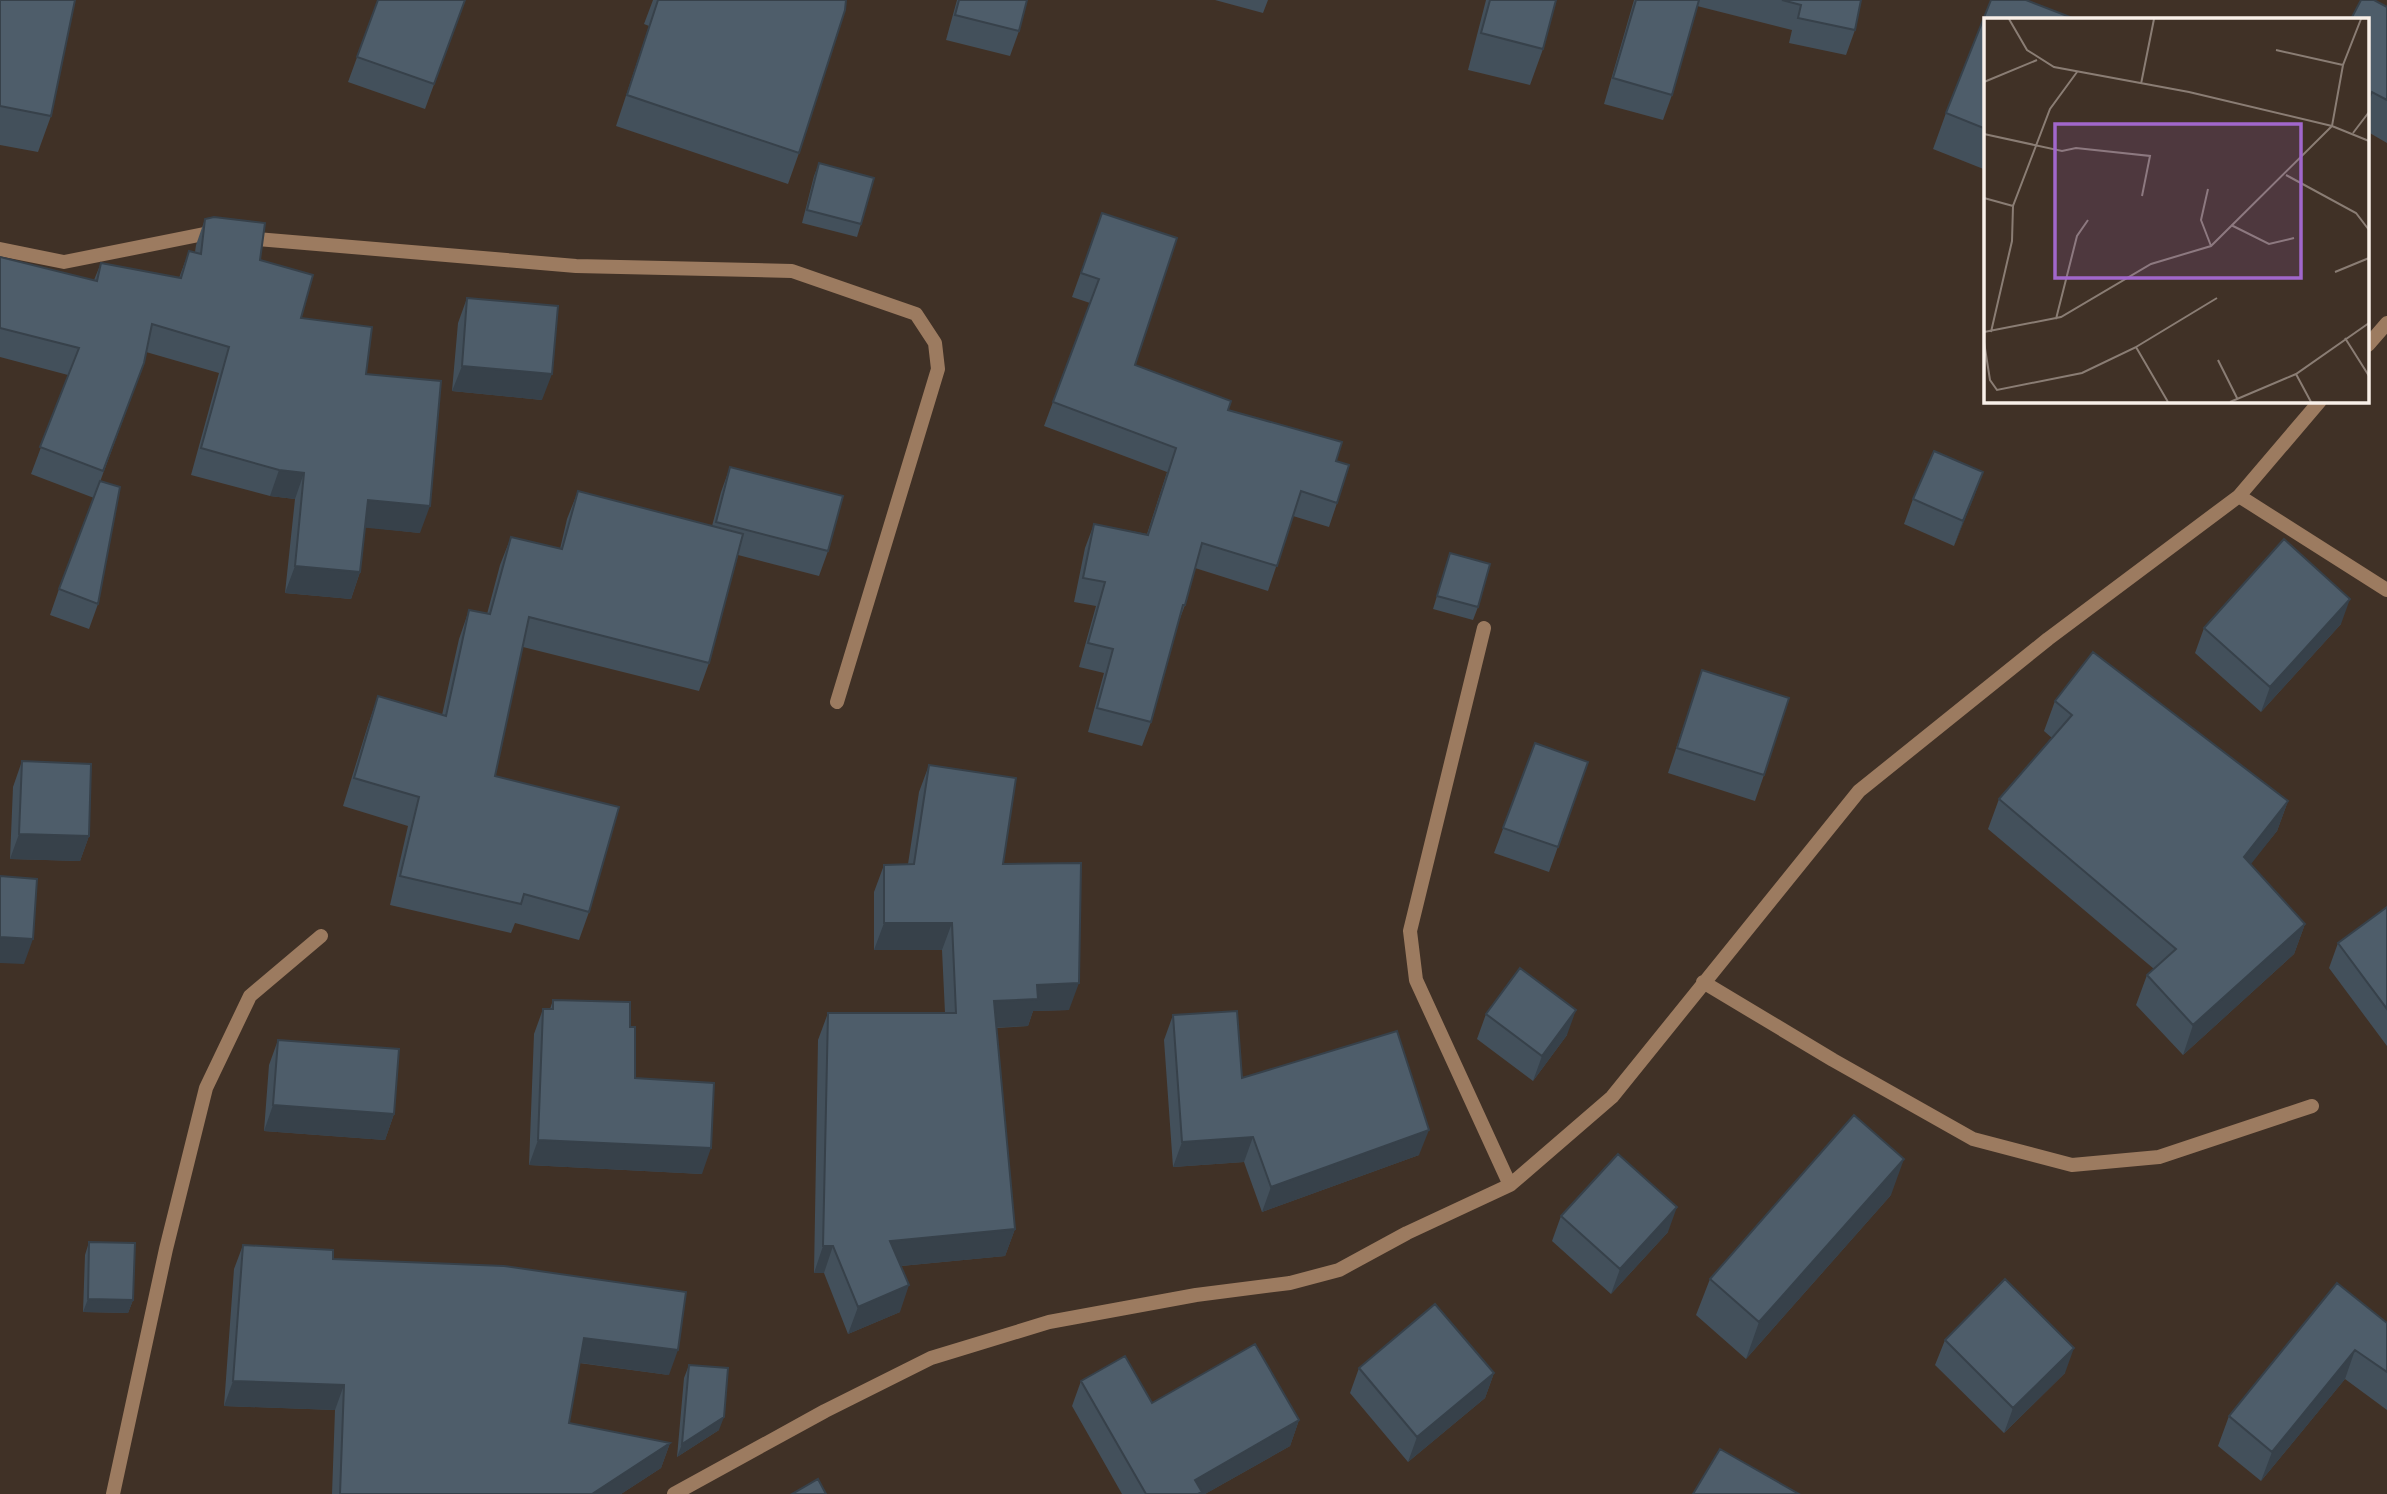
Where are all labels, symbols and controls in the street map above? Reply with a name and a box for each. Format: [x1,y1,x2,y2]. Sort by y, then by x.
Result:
inset map [1984,18,2370,402]

